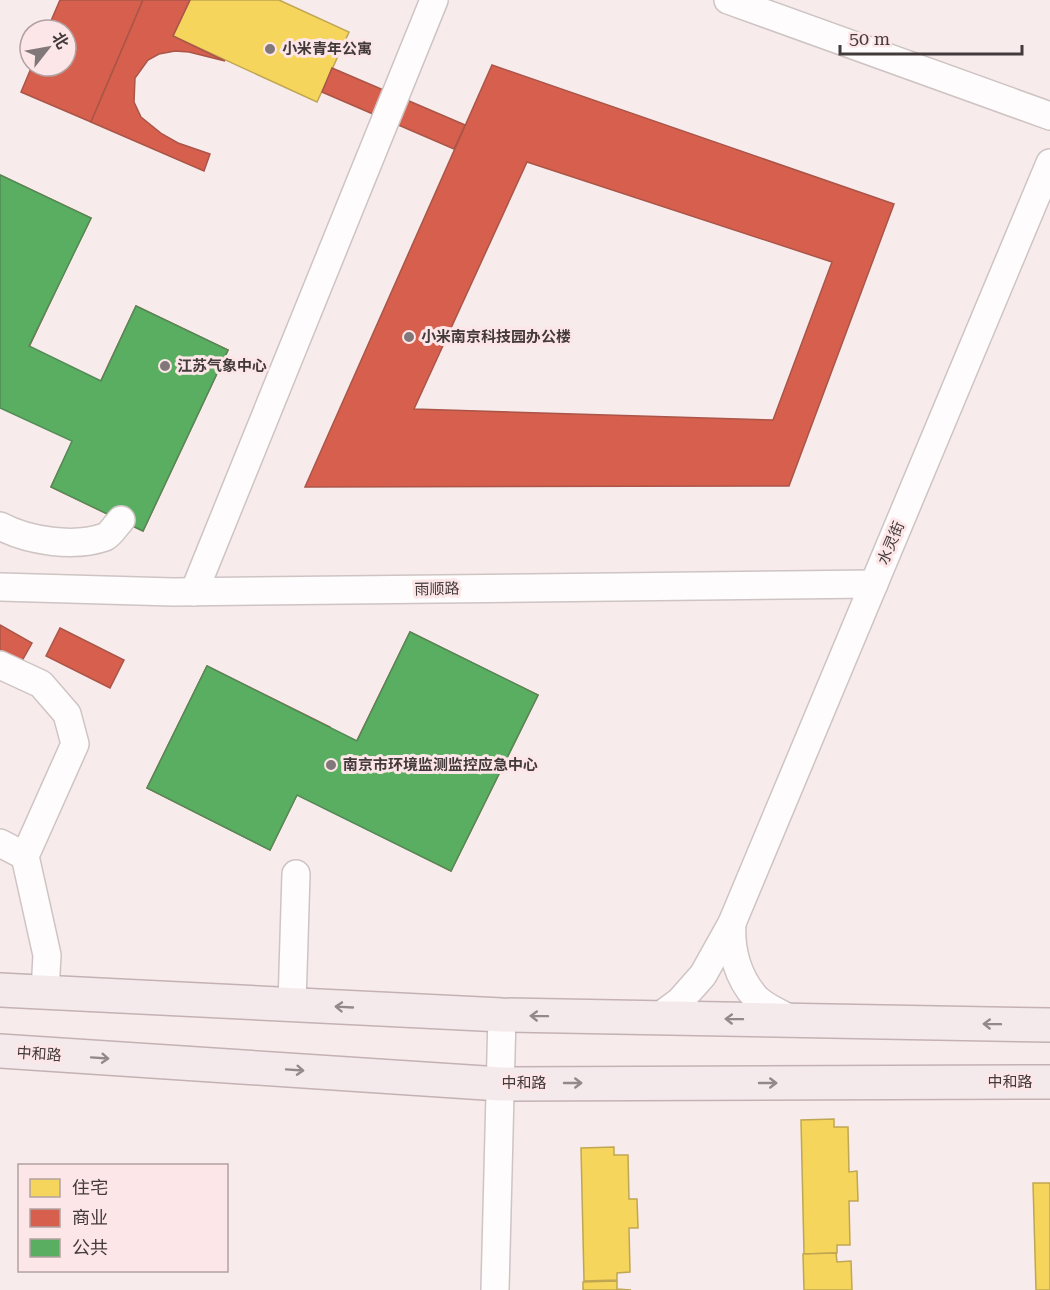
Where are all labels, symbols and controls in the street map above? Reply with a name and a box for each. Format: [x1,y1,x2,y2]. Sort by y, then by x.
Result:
north arrow [18,18,78,78]
scale bar [840,18,1022,56]
text: 50 m [849,28,890,49]
text: 北 [48,29,73,52]
place label: 小米青年公寓 [282,40,372,58]
marker: 小米青年公寓 [263,42,277,56]
place label: 小米南京科技园办公楼 [421,328,571,346]
marker: 小米南京科技园办公楼 [402,330,416,344]
place label: 江苏气象中心 [177,357,267,375]
marker: 江苏气象中心 [158,359,172,373]
street label: 水灵街 [874,519,908,567]
street label: 雨顺路 [414,580,460,598]
place label: 南京市环境监测监控应急中心 [343,756,538,774]
marker: 南京市环境监测监控应急中心 [324,758,338,772]
one-way arrow [334,1002,354,1013]
one-way arrow [529,1010,549,1021]
one-way arrow [724,1013,744,1025]
one-way arrow [982,1018,1002,1029]
street label: 中和路 [16,1043,62,1065]
one-way arrow [90,1053,110,1064]
one-way arrow [284,1065,304,1076]
street label: 中和路 [987,1073,1033,1091]
street label: 中和路 [501,1074,547,1092]
one-way arrow [563,1077,583,1089]
one-way arrow [758,1077,778,1089]
legend [18,1164,228,1272]
text: 住宅 [72,1177,108,1198]
text: 商业 [72,1207,108,1228]
text: 公共 [72,1237,108,1258]

